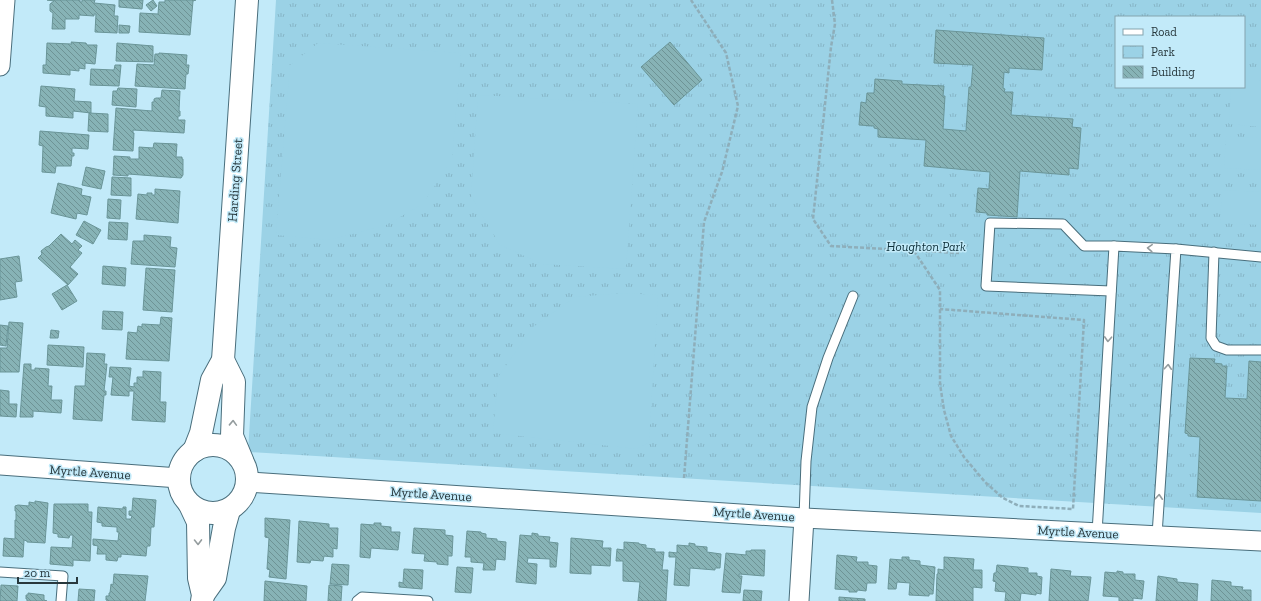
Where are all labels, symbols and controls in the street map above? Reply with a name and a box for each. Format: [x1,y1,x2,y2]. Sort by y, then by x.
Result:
legend [1115,16,1245,88]
text: Road [1151,25,1177,39]
text: Park [1151,45,1176,59]
text: Building [1151,65,1195,79]
street label: Harding Street [225,137,245,222]
park label: Houghton Park [886,239,966,254]
one-way arrow [1147,244,1153,252]
one-way arrow [1104,336,1113,342]
one-way arrow [1164,364,1173,370]
one-way arrow [228,420,237,426]
street label: Myrtle Avenue [49,462,131,482]
street label: Myrtle Avenue [390,484,472,504]
one-way arrow [1155,493,1164,500]
street label: Myrtle Avenue [713,504,795,524]
street label: Myrtle Avenue [1037,522,1119,542]
one-way arrow [194,539,202,545]
scale bar [18,559,77,585]
text: 20 m [24,566,51,580]

